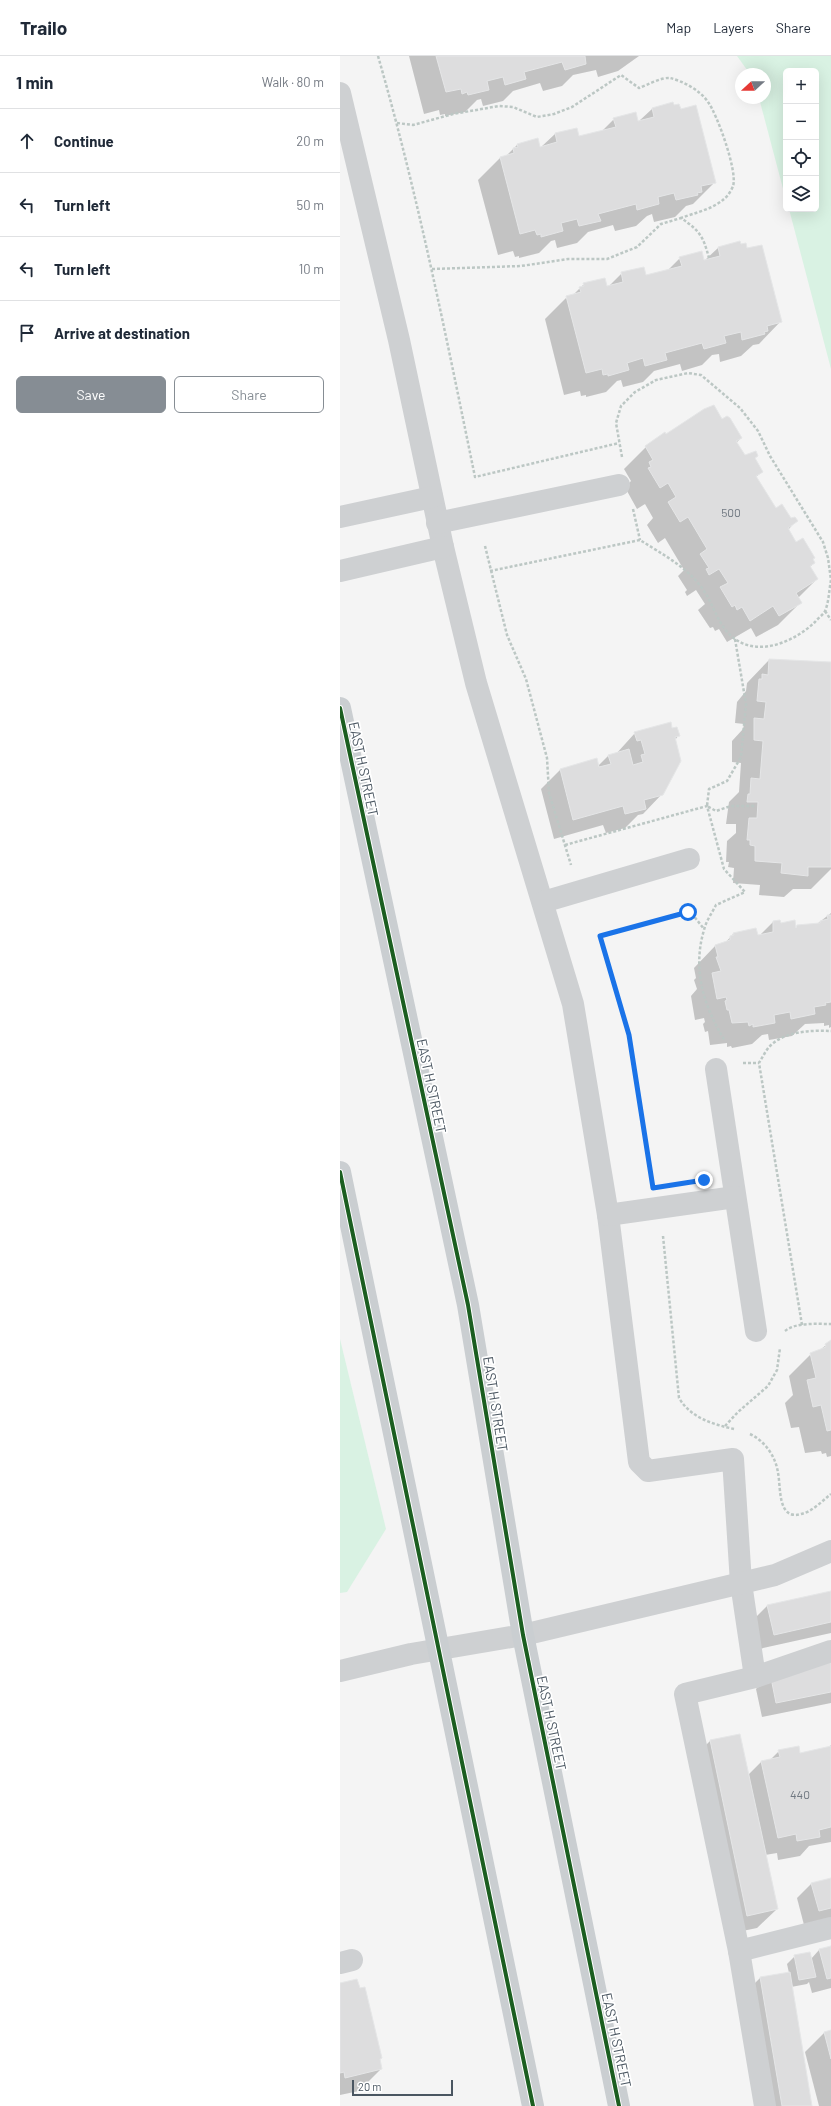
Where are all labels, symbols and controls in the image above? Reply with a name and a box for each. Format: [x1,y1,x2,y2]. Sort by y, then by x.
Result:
text: Trailo [20,16,67,39]
text: Map [666,19,691,36]
text: Layers [713,19,754,36]
text: Share [776,19,811,36]
north arrow [735,68,771,104]
map controls [783,68,819,212]
button: + [783,68,819,104]
text: 1 min [16,72,53,92]
text: Walk · 80 m [262,74,324,90]
button: − [783,104,819,140]
icon: ahead [16,130,38,152]
text: Continue [54,132,114,150]
text: 20 m [296,133,324,149]
button: locate [783,140,819,176]
button: layers [783,176,819,212]
icon: left [16,194,38,216]
text: Turn left [54,196,110,214]
text: 50 m [297,197,324,213]
icon: left [16,258,38,280]
text: Turn left [54,260,110,278]
text: 10 m [299,261,324,277]
icon: arrive [16,322,38,344]
text: Arrive at destination [54,324,190,342]
button: Save [16,376,166,413]
button: Share [174,376,324,413]
house number: 500 [721,505,741,519]
street label: EAST H STREET [346,720,382,818]
route start [679,903,697,921]
street label: EAST H STREET [414,1037,450,1135]
route end [695,1171,713,1189]
street label: EAST H STREET [480,1355,512,1453]
street label: EAST H STREET [534,1674,570,1772]
house number: 440 [790,1787,810,1801]
street label: EAST H STREET [599,1991,635,2089]
scale bar [352,2078,453,2097]
text: 20 m [358,2080,381,2093]

